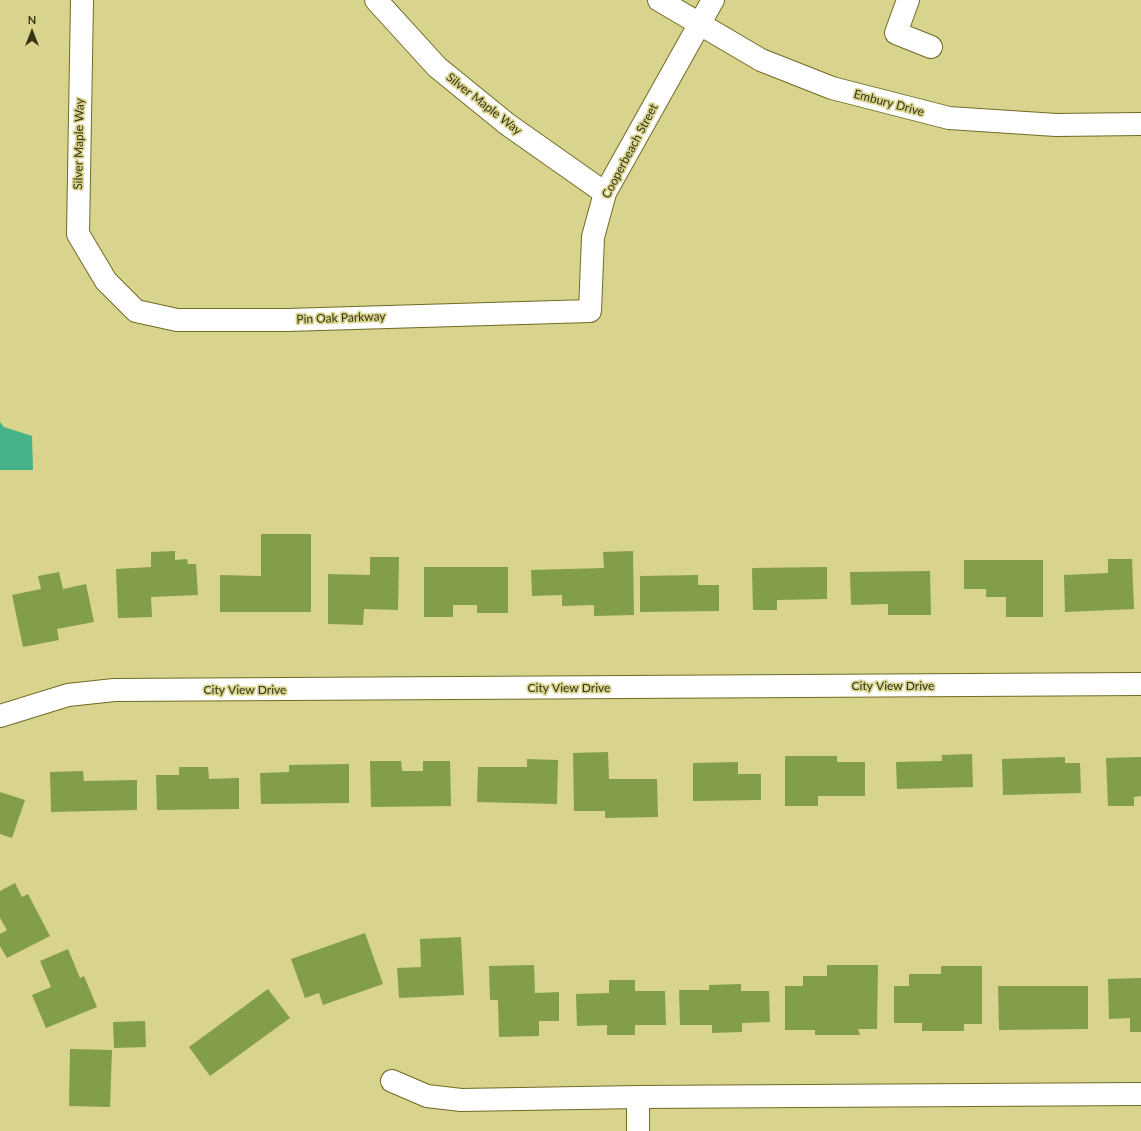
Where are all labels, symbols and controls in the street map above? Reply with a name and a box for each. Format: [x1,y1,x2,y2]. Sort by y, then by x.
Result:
north arrow [12,12,52,52]
text: N [28,13,36,26]
street label: Silver Maple Way [443,70,525,138]
street label: Embury Drive [852,87,926,119]
street label: Silver Maple Way [71,98,87,190]
street label: Cooperbeach Street [599,101,661,201]
street label: Pin Oak Parkway [296,309,386,327]
street label: City View Drive [852,679,934,693]
street label: City View Drive [528,681,610,695]
street label: City View Drive [204,683,286,697]

